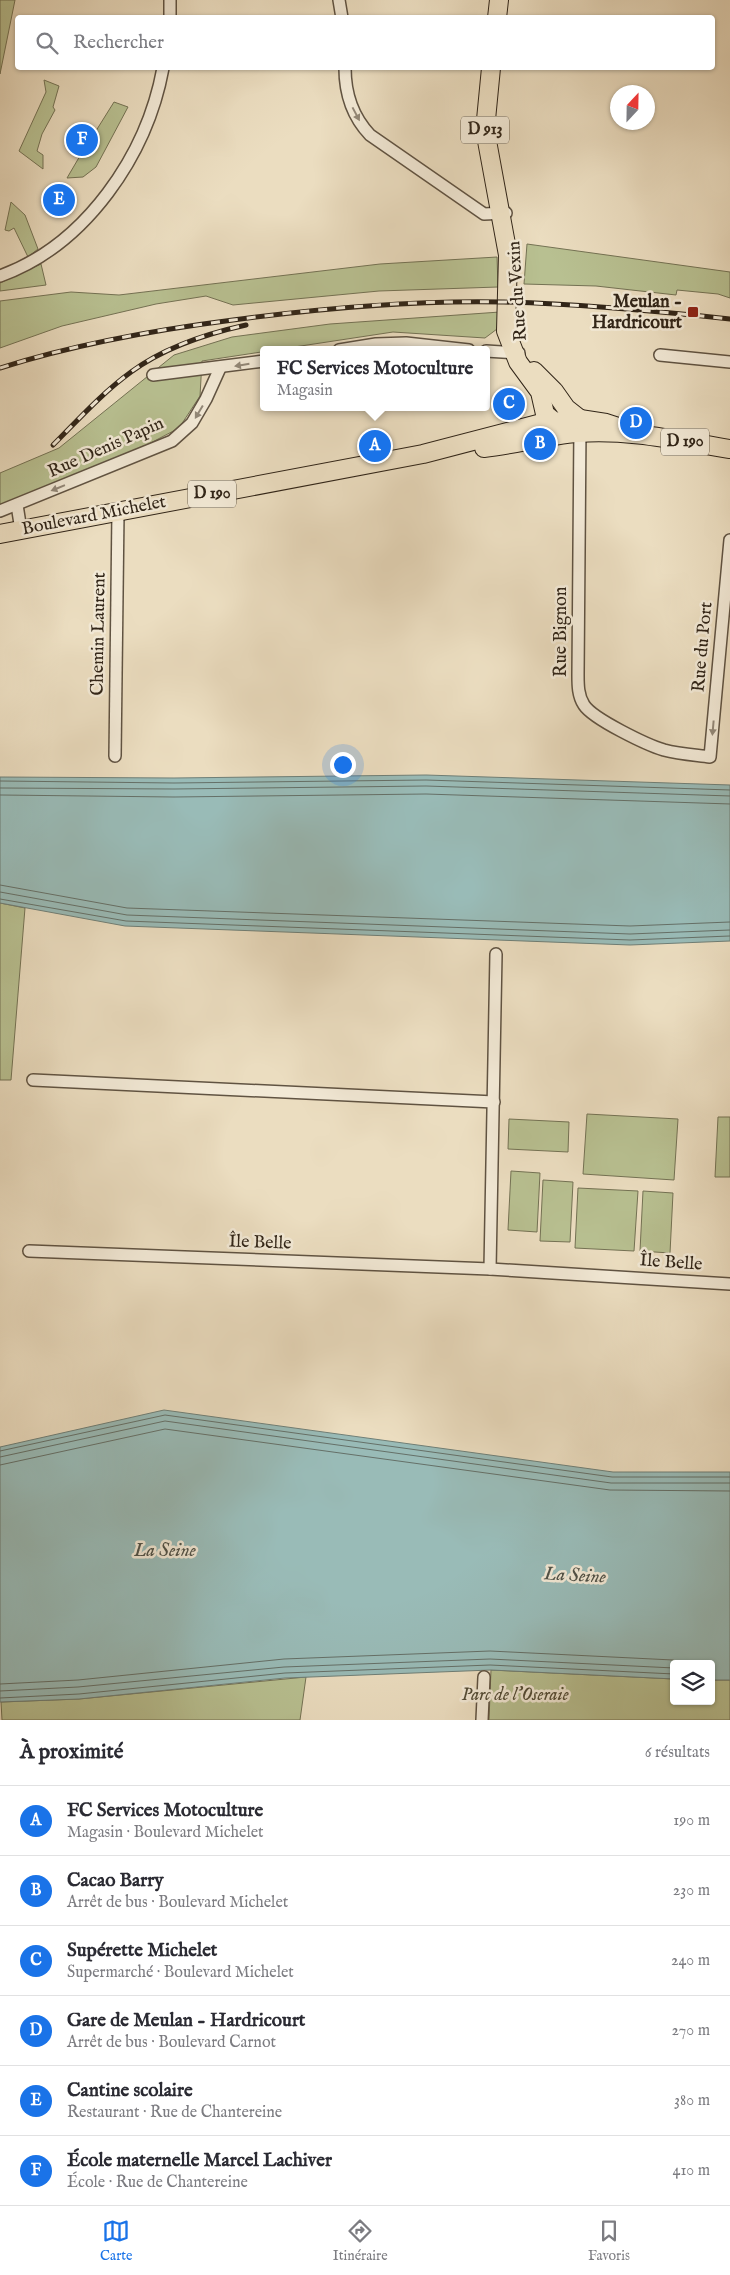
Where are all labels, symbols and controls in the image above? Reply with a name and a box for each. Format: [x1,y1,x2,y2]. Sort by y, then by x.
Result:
search box [15,15,715,70]
icon: search [33,29,61,57]
text: Rechercher [73,31,164,55]
north arrow [610,85,655,130]
one-way arrow [352,107,360,121]
road number: D 913 [461,116,509,144]
pin: F [66,121,98,159]
pin: E [43,181,75,219]
street label: Rue du Vexin [503,240,533,342]
place label: Meulan - Hardricourt [592,291,683,335]
marker: Meulan - Hardricourt [686,305,700,319]
popup [260,346,490,411]
text: FC Services Motoculture [277,357,473,381]
one-way arrow [233,361,249,369]
text: Magasin [277,381,333,401]
pin: C [493,385,525,423]
pin: D [620,404,652,442]
one-way arrow [194,406,203,419]
street label: Rue Denis Papin [44,412,168,484]
pin: B [524,425,556,463]
pin: A [359,427,391,465]
road number: D 190 [661,428,709,456]
road number: D 190 [188,480,236,508]
one-way arrow [50,484,65,492]
street label: Boulevard Michelet [20,491,168,541]
street label: Chemin Laurent [86,572,112,696]
street label: Rue Bignon [550,586,573,677]
street label: Rue du Port [688,601,718,693]
one-way arrow [709,721,717,737]
your location [330,752,356,778]
street label: Île Belle [228,1228,292,1256]
street label: Île Belle [639,1247,703,1277]
water label: La Seine [133,1539,197,1563]
water label: La Seine [542,1562,607,1590]
map controls [670,1660,715,1705]
button: layers [670,1660,715,1705]
park label: Parc de l'Oseraie [461,1684,569,1707]
text: À proximité [20,1739,123,1766]
text: 6 résultats [645,1743,710,1763]
text: FC Services Motoculture [67,1799,263,1823]
text: A [31,1811,41,1831]
text: 190 m [673,1811,710,1831]
text: Magasin · Boulevard Michelet [67,1823,264,1843]
text: Cacao Barry [67,1869,164,1893]
text: B [31,1881,41,1901]
text: 230 m [673,1881,710,1901]
text: Arrêt de bus · Boulevard Michelet [67,1893,288,1913]
text: Supérette Michelet [67,1939,217,1963]
text: C [30,1951,42,1971]
text: 240 m [671,1951,710,1971]
text: Supermarché · Boulevard Michelet [67,1963,294,1983]
text: Gare de Meulan - Hardricourt [67,2009,305,2033]
text: D [30,2021,42,2041]
text: 270 m [671,2021,710,2041]
text: Arrêt de bus · Boulevard Carnot [67,2033,276,2053]
text: Cantine scolaire [67,2079,193,2103]
text: E [30,2091,42,2111]
text: 380 m [674,2091,710,2111]
text: Restaurant · Rue de Chantereine [67,2103,282,2123]
text: École maternelle Marcel Lachiver [67,2149,332,2173]
text: F [31,2161,41,2181]
text: 410 m [673,2161,710,2181]
text: École · Rue de Chantereine [67,2173,248,2193]
tab: Carte [100,2217,133,2265]
tab: Itinéraire [333,2217,388,2265]
tab: Favoris [588,2217,630,2265]

